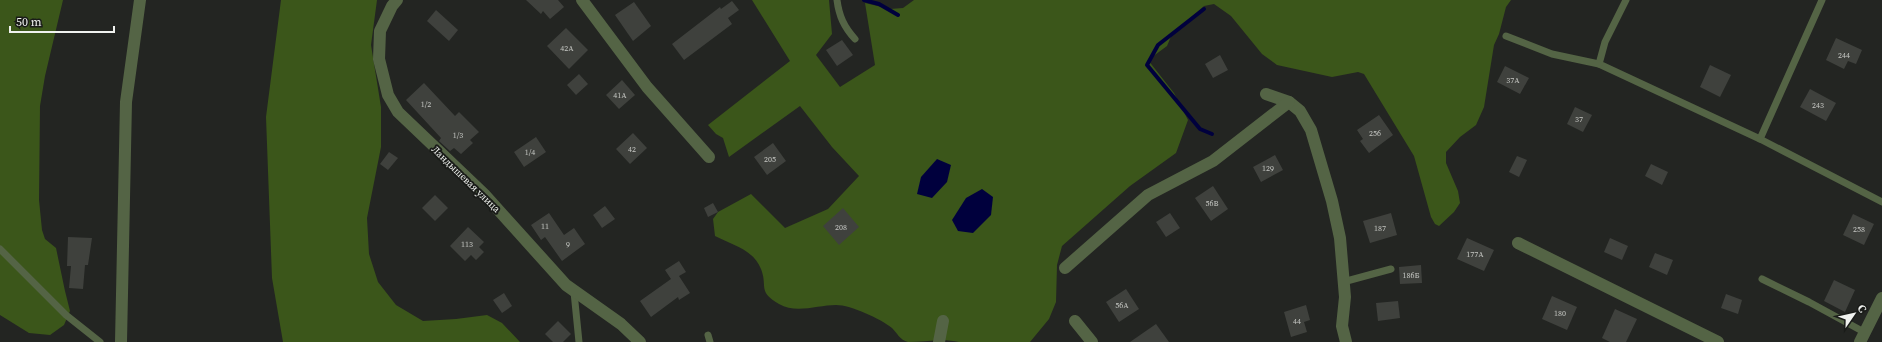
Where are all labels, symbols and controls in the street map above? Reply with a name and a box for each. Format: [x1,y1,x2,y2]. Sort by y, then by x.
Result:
scale bar [10,8,114,34]
text: 50 m [16,14,42,30]
house number: 42А [560,43,574,54]
house number: 244 [1838,50,1850,61]
house number: 37А [1506,75,1520,86]
house number: 41А [613,90,627,101]
house number: 1/2 [421,99,431,110]
house number: 243 [1812,100,1824,111]
house number: 37 [1575,114,1583,125]
house number: 256 [1369,128,1381,139]
house number: 1/3 [453,130,463,141]
street label: Ландышевая улица [429,143,504,216]
house number: 42 [628,144,636,155]
house number: 1/4 [525,147,535,158]
house number: 205 [764,154,776,165]
house number: 129 [1262,163,1274,174]
house number: 56В [1205,198,1219,209]
house number: 11 [541,221,549,232]
house number: 208 [835,222,847,233]
house number: 187 [1374,223,1386,234]
house number: 258 [1853,224,1865,235]
house number: 113 [461,239,473,250]
house number: 9 [566,239,570,250]
house number: 177А [1466,249,1484,260]
house number: 186Б [1403,270,1420,281]
north arrow [1834,294,1874,334]
house number: 56А [1115,300,1129,311]
text: С [1854,302,1870,316]
house number: 180 [1554,308,1566,319]
house number: 44 [1293,316,1301,327]

